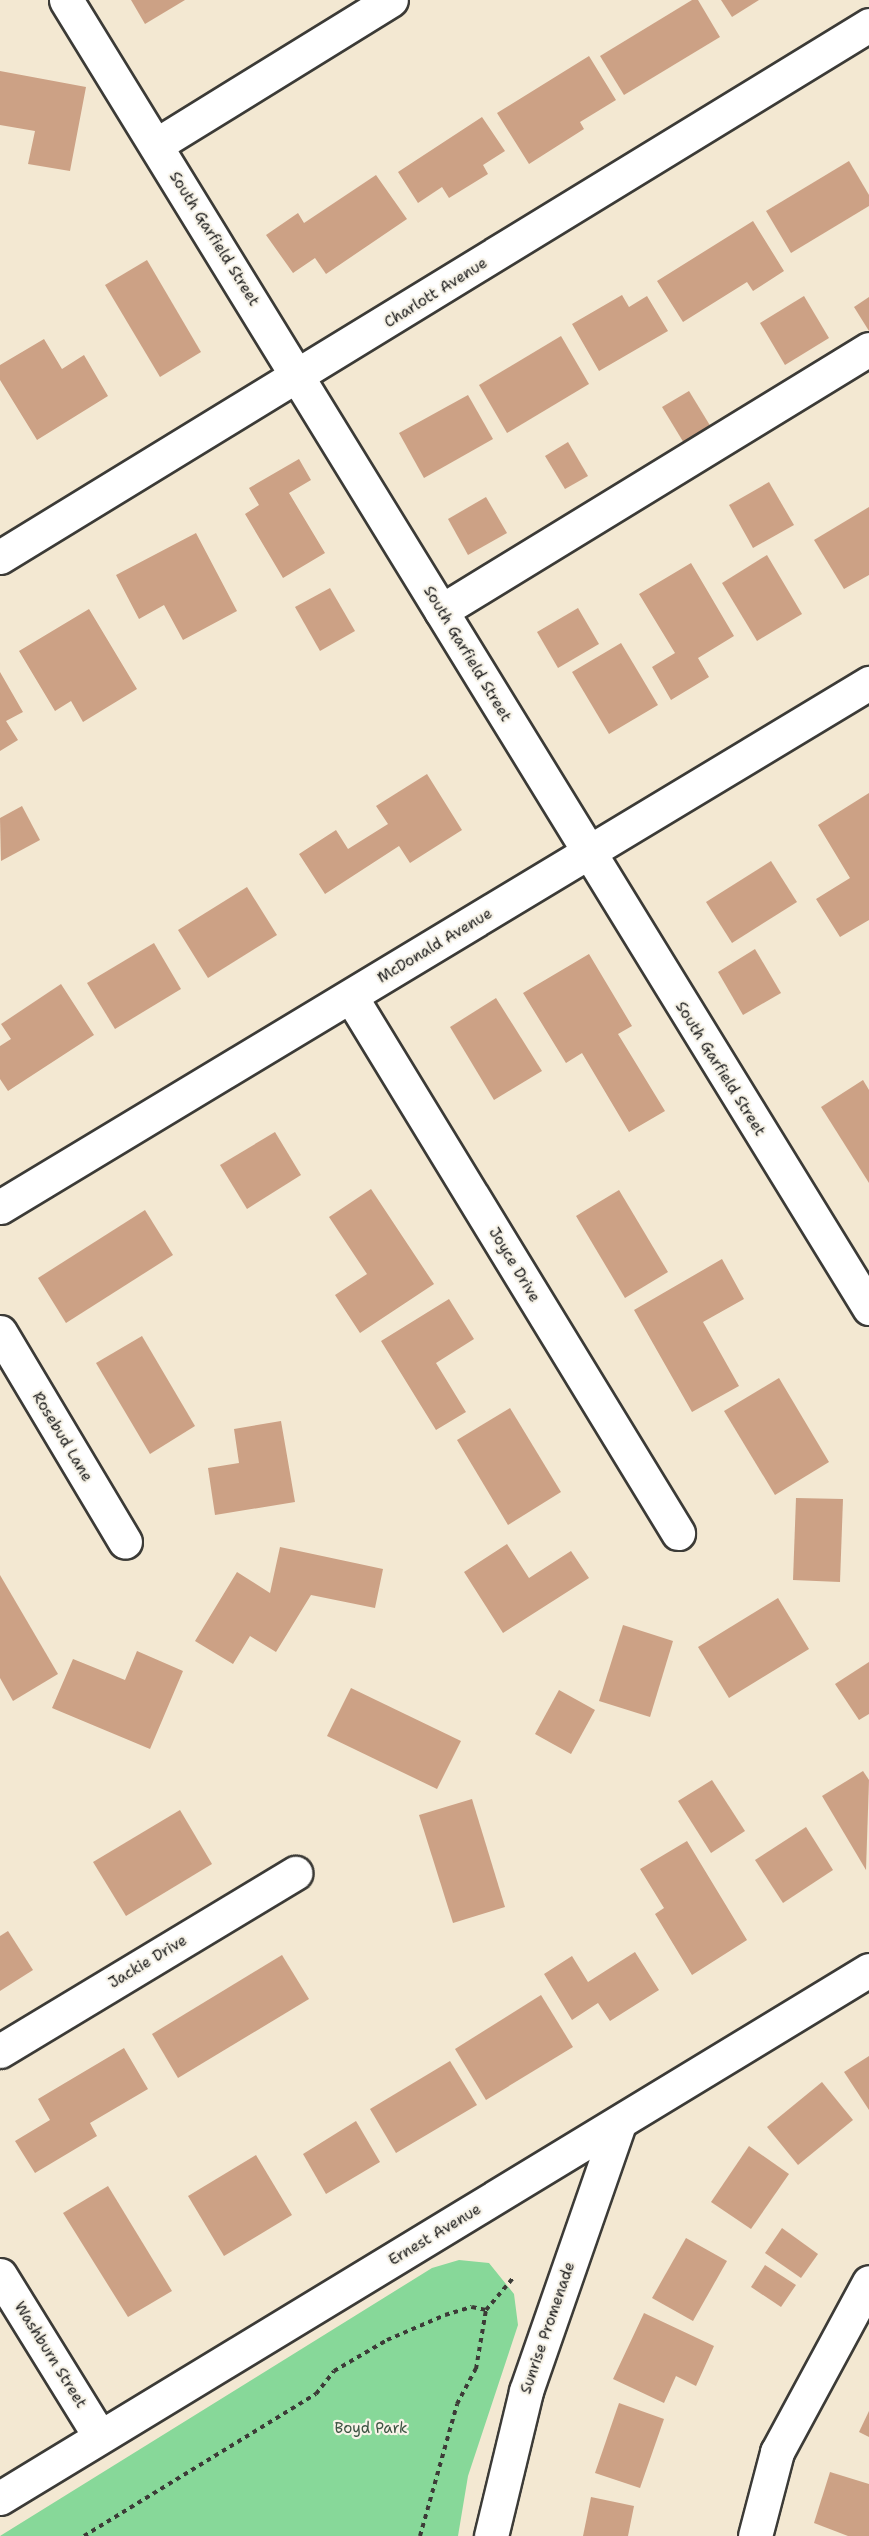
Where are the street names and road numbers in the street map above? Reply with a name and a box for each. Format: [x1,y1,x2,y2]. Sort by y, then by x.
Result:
street label: South Garfield Street [165,169,263,309]
street label: Charlott Avenue [381,254,491,332]
street label: South Garfield Street [419,583,515,725]
street label: McDonald Avenue [374,905,496,987]
street label: South Garfield Street [671,999,769,1139]
street label: Joyce Drive [485,1224,543,1306]
street label: Rosebud Lane [28,1389,96,1485]
street label: Jackie Drive [106,1932,190,1992]
street label: Ernest Avenue [386,2200,484,2270]
street label: Sunrise Promenade [517,2260,579,2396]
street label: Washburn Street [10,2299,90,2411]

